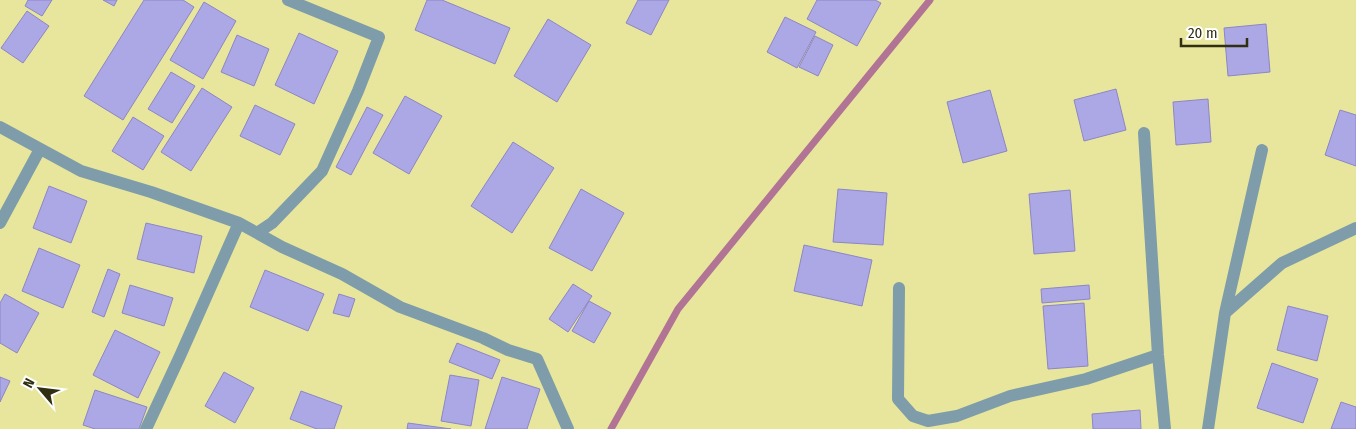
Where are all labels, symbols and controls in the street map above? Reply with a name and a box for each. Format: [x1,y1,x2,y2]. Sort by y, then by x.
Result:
scale bar [1181,15,1247,47]
text: 20 m [1188,24,1218,42]
north arrow [15,364,65,414]
text: N [19,375,38,391]

